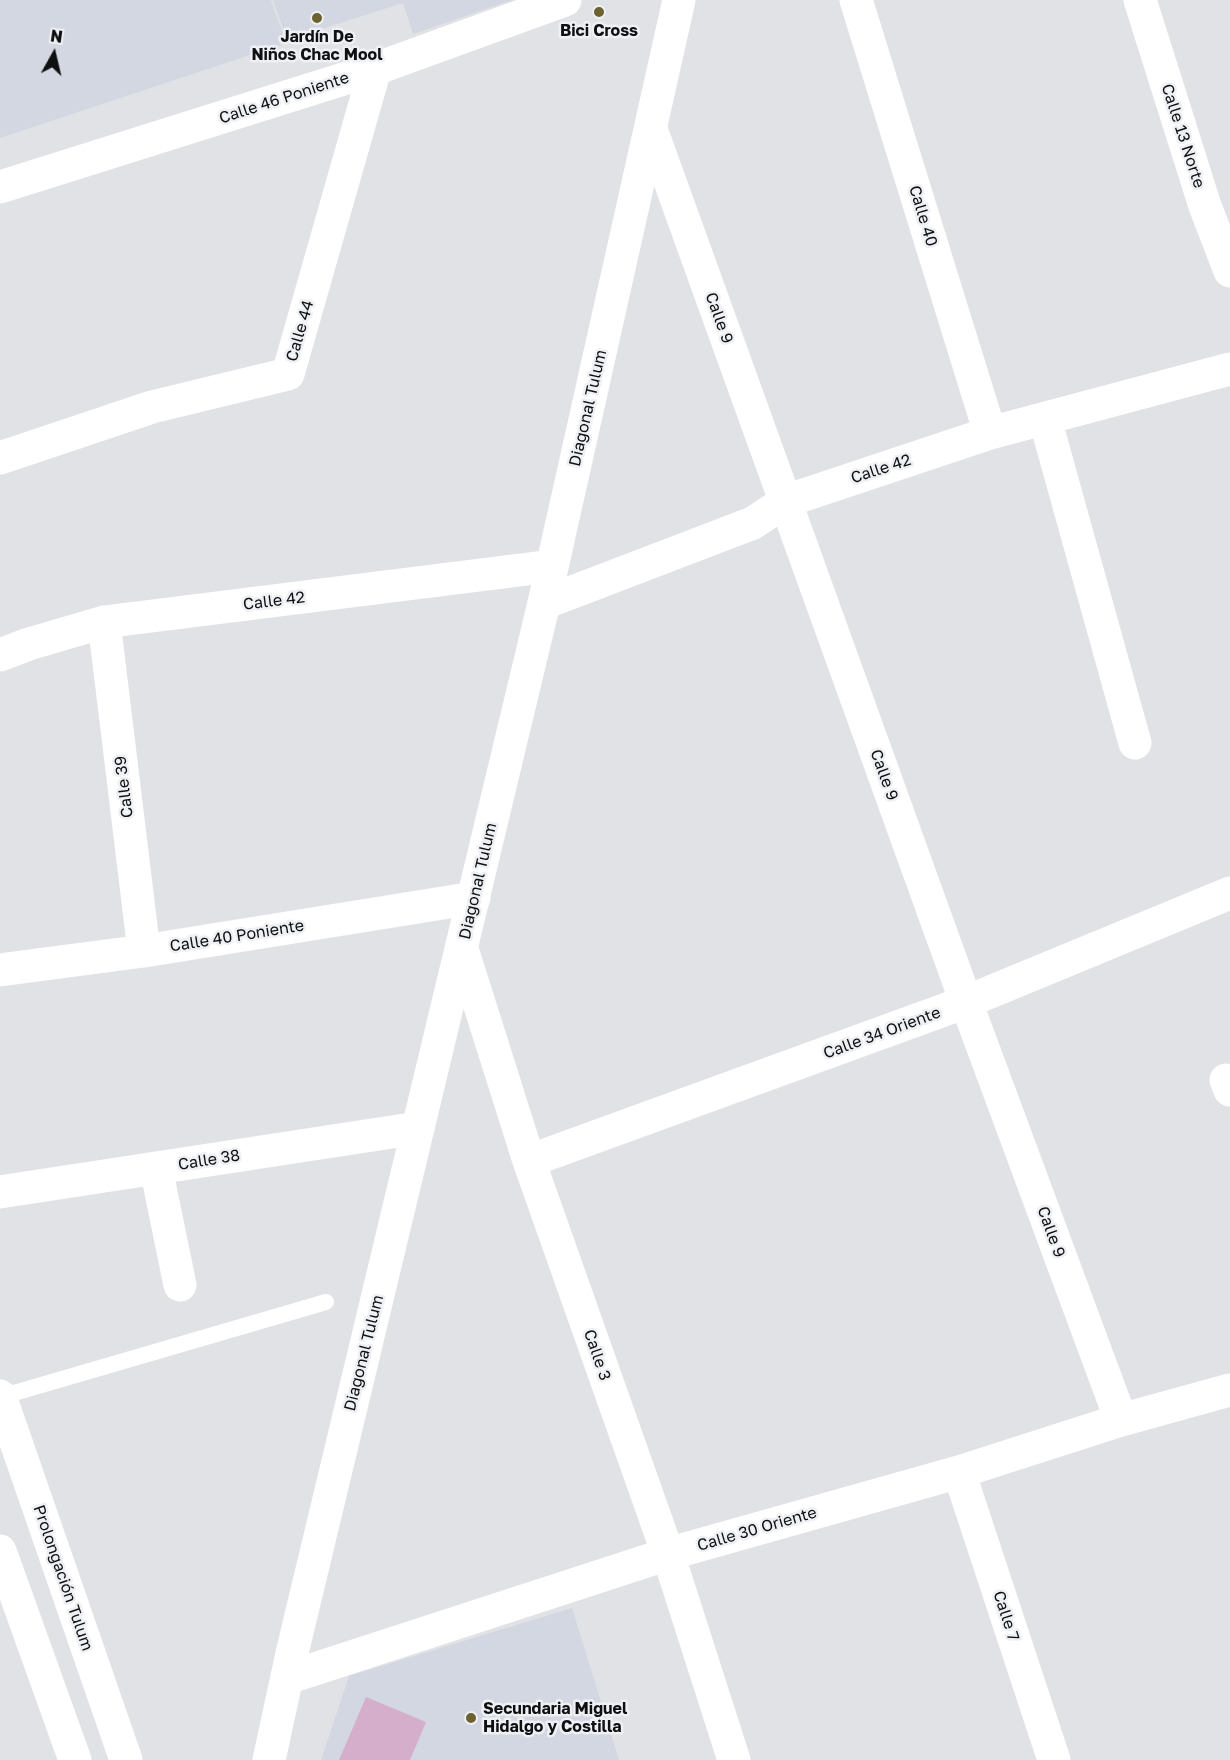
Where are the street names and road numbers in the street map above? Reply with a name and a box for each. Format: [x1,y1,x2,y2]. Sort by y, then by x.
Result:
street label: Calle 46 Poniente [217,68,351,128]
street label: Calle 13 Norte [1157,81,1209,191]
street label: Calle 40 [905,183,941,249]
street label: Calle 9 [701,290,737,346]
street label: Calle 44 [282,298,318,364]
street label: Diagonal Tulum [565,348,611,468]
street label: Calle 42 [848,450,914,488]
street label: Calle 42 [242,588,306,614]
street label: Calle 9 [866,747,902,803]
street label: Calle 39 [111,755,137,819]
street label: Diagonal Tulum [455,821,501,941]
street label: Calle 40 Poniente [169,916,305,956]
street label: Calle 34 Oriente [821,1003,943,1063]
street label: Calle 38 [177,1146,241,1174]
street label: Calle 9 [1033,1204,1069,1260]
street label: Diagonal Tulum [340,1293,388,1413]
street label: Calle 3 [579,1327,615,1383]
street label: Prolongación Tulum [29,1503,97,1653]
street label: Calle 30 Oriente [695,1503,819,1555]
street label: Calle 7 [989,1588,1023,1644]

